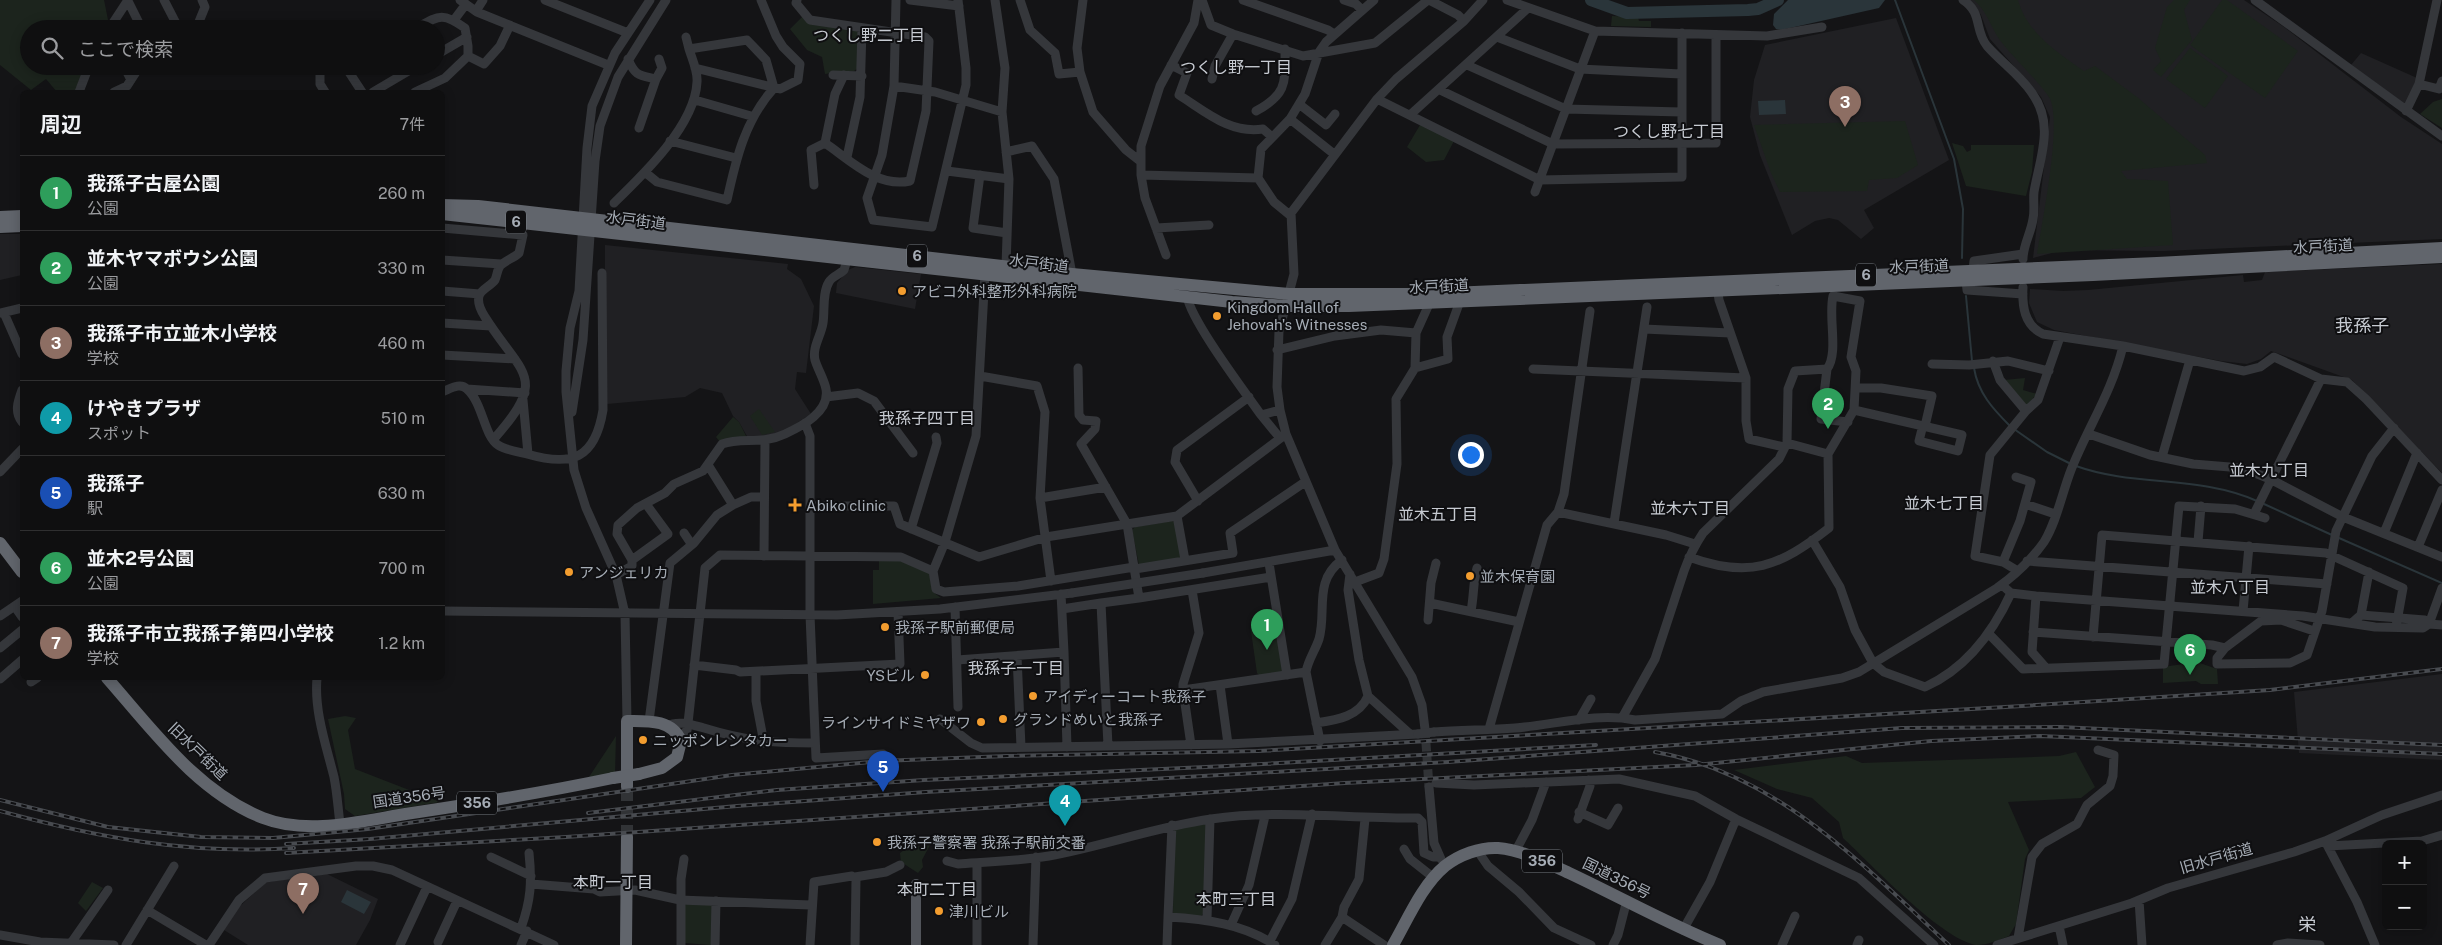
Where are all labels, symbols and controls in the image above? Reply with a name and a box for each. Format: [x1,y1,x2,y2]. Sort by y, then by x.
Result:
search box [20,20,445,75]
district label: つくし野二丁目 [813,26,925,45]
icon: search [38,34,66,62]
text: ここで検索 [78,38,173,60]
district label: つくし野一丁目 [1180,58,1292,77]
pin: 3 [1829,86,1861,127]
text: 周辺 [40,112,82,137]
text: 7件 [399,115,425,134]
district label: つくし野七丁目 [1613,122,1725,141]
text: 我孫子古屋公園 [87,172,220,194]
text: 1 [53,184,59,203]
text: 260 m [378,184,425,203]
text: 公園 [87,199,119,218]
street label: 水戸街道 [605,208,667,232]
road number: 6 [506,210,526,233]
street label: 水戸街道 [2293,236,2353,256]
road number: 6 [907,245,927,268]
text: 並木ヤマボウシ公園 [87,247,258,269]
street label: 水戸街道 [1008,251,1070,275]
street label: 水戸街道 [1889,256,1949,276]
text: 2 [51,259,61,278]
text: 330 m [378,259,425,278]
road number: 6 [1856,264,1876,286]
text: 公園 [87,274,119,293]
street label: 水戸街道 [1409,276,1469,296]
place label: アビコ外科整形外科病院 [912,283,1077,300]
marker: アビコ外科整形外科病院 [896,285,908,297]
place label: Kingdom Hall of Jehovah's Witnesses [1227,299,1367,333]
marker: Kingdom Hall of Jehovah's Witnesses [1211,310,1223,322]
district label: 我孫子 [2335,315,2389,336]
text: 我孫子市立並木小学校 [87,322,277,344]
text: 3 [51,334,61,353]
text: 460 m [378,334,425,353]
text: 学校 [87,349,119,368]
pin: 2 [1812,388,1844,429]
text: けやきプラザ [87,397,201,419]
text: 4 [51,409,61,428]
text: 510 m [381,409,425,428]
district label: 我孫子四丁目 [879,409,975,428]
text: スポット [87,424,151,443]
your location [1458,442,1484,468]
district label: 並木九丁目 [2229,461,2309,480]
text: 我孫子 [87,472,144,494]
text: 5 [51,484,61,503]
text: 630 m [378,484,425,503]
district label: 並木七丁目 [1904,494,1984,513]
place label: Abiko clinic [806,497,886,514]
marker: Abiko clinic [788,498,802,512]
text: 駅 [87,499,103,518]
district label: 並木六丁目 [1650,499,1730,518]
district label: 並木五丁目 [1398,505,1478,524]
text: 並木2号公園 [87,547,194,569]
text: 6 [51,559,61,578]
text: 700 m [379,559,425,578]
place label: アンジェリカ [579,564,668,581]
marker: アンジェリカ [563,566,575,578]
place label: 並木保育園 [1480,568,1555,585]
marker: 並木保育園 [1464,570,1476,582]
text: 公園 [87,574,119,593]
district label: 並木八丁目 [2190,578,2270,597]
pin: 1 [1251,609,1283,650]
place label: 我孫子駅前郵便局 [895,619,1015,636]
marker: 我孫子駅前郵便局 [879,621,891,633]
text: 我孫子市立我孫子第四小学校 [87,622,334,644]
text: 7 [51,634,61,653]
text: 1.2 km [378,634,425,653]
pin: 6 [2174,634,2206,675]
text: 学校 [87,649,119,668]
district label: 我孫子一丁目 [968,659,1064,678]
place label: YSビル [866,667,915,684]
marker: YSビル [919,669,931,681]
place label: アイディーコート我孫子 [1043,688,1206,705]
marker: アイディーコート我孫子 [1027,690,1039,702]
place label: グランドめいと我孫子 [1013,711,1163,728]
marker: グランドめいと我孫子 [997,713,1009,725]
place label: ラインサイドミヤザワ [821,714,971,731]
marker: ラインサイドミヤザワ [975,716,987,728]
street label: 旧水戸街道 [165,719,231,783]
place label: ニッポンレンタカー [653,732,788,749]
marker: ニッポンレンタカー [637,734,649,746]
pin: 5 [867,751,899,792]
street label: 国道356号 [371,783,447,811]
pin: 4 [1049,785,1081,826]
road number: 356 [457,791,497,814]
place label: 我孫子警察署 我孫子駅前交番 [887,834,1086,851]
marker: 我孫子警察署 我孫子駅前交番 [871,836,883,848]
street label: 旧水戸街道 [2178,839,2254,877]
map controls [2382,840,2427,930]
button: + [2382,840,2427,885]
road number: 356 [1522,849,1562,872]
street label: 国道356号 [1580,854,1654,902]
pin: 7 [287,873,319,914]
district label: 本町一丁目 [573,873,653,892]
district label: 本町二丁目 [897,880,977,899]
button: − [2382,885,2427,930]
district label: 本町三丁目 [1196,890,1276,909]
place label: 津川ビル [949,903,1009,920]
marker: 津川ビル [933,905,945,917]
district label: 栄 [2298,914,2316,935]

